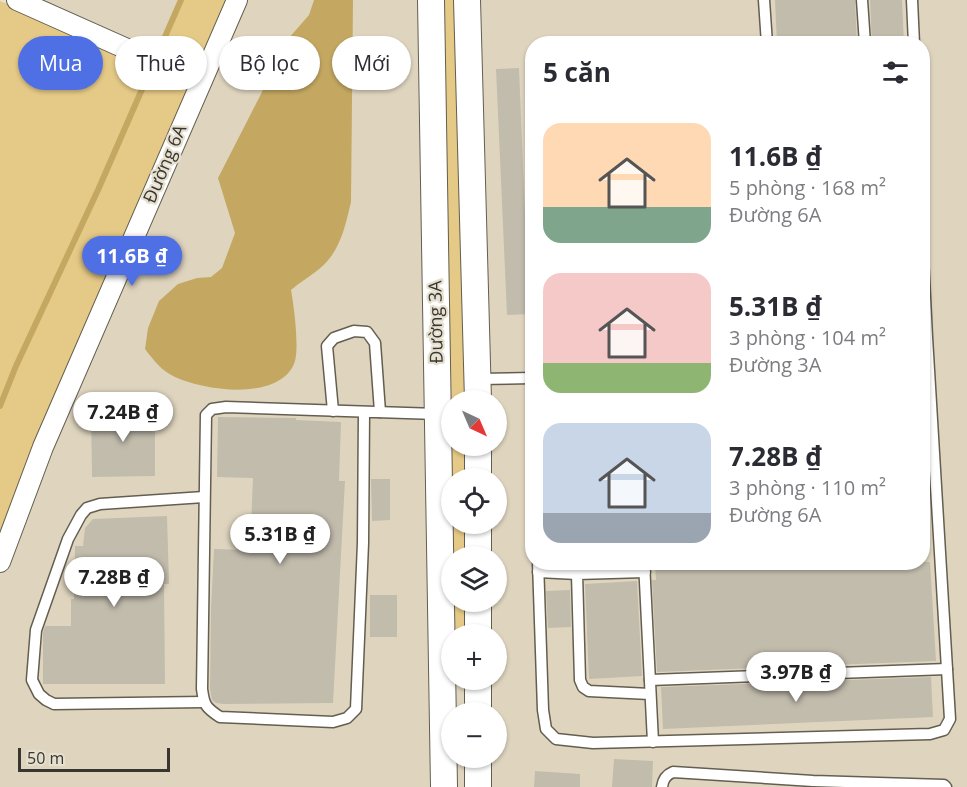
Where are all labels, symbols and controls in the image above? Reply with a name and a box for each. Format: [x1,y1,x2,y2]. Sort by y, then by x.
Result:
chip: Mua [18,36,103,90]
chip: Thuê [115,36,207,90]
chip: Bộ lọc [219,36,320,90]
chip: Mới [332,36,411,90]
text: 5 căn [543,54,611,90]
icon: filters [879,56,912,89]
street label: Đường 6A [137,120,192,207]
text: 11.6B ₫ [729,138,822,174]
icon: home [591,147,663,219]
text: 5 phòng · 168 m² [729,174,886,201]
text: Đường 6A [729,201,821,228]
pin: 11.6B ₫ [77,236,187,287]
text: 11.6B ₫ [96,242,168,269]
street label: Đường 3A [422,280,448,364]
text: 5.31B ₫ [729,288,822,324]
icon: home [591,297,663,369]
text: 3 phòng · 104 m² [729,324,886,351]
text: Đường 3A [729,351,821,378]
north arrow [441,390,507,456]
map controls [441,390,507,768]
pin: 7.24B ₫ [68,392,178,443]
text: 7.24B ₫ [87,398,159,425]
text: 7.28B ₫ [729,438,822,474]
icon: home [591,447,663,519]
button: locate [441,468,507,534]
text: 3 phòng · 110 m² [729,474,886,501]
text: Đường 6A [729,501,821,528]
pin: 5.31B ₫ [225,514,335,565]
text: 5.31B ₫ [244,520,316,547]
button: layers [441,546,507,612]
pin: 7.28B ₫ [59,557,169,608]
text: 7.28B ₫ [78,563,150,590]
button: + [441,624,507,690]
pin: 3.97B ₫ [741,652,851,703]
text: 3.97B ₫ [760,658,832,685]
button: − [441,702,507,768]
scale bar [18,745,170,772]
text: 50 m [27,747,64,769]

